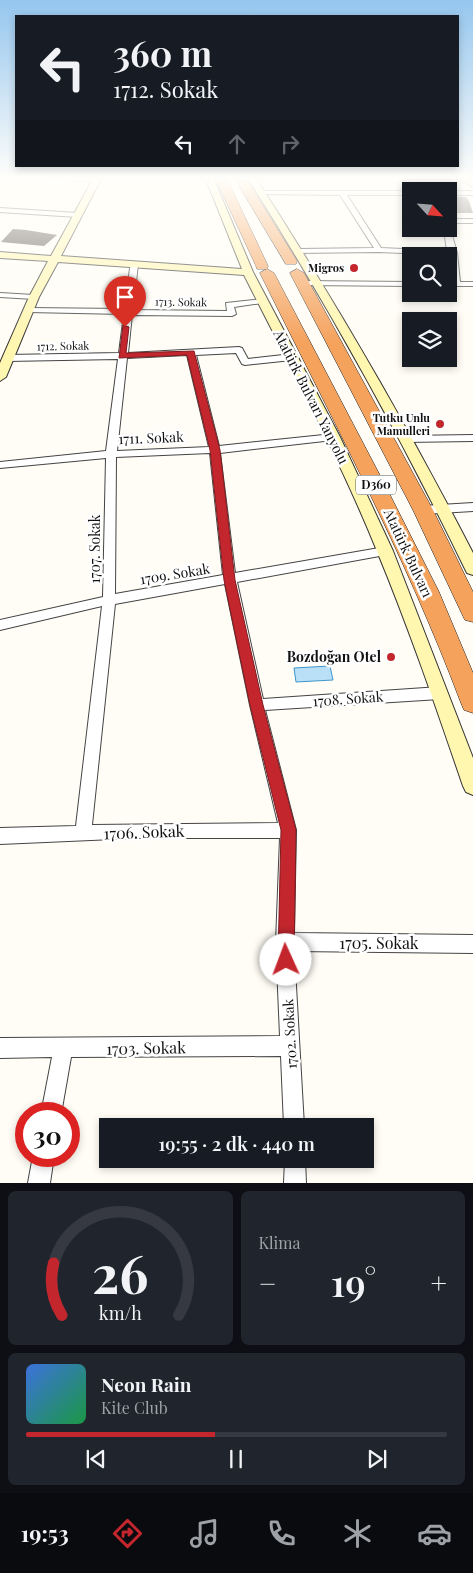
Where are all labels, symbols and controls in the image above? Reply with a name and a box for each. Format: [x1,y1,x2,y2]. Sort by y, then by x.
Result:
text: 360 m [113,29,212,76]
icon: left [30,35,95,100]
text: 1712. Sokak [113,74,218,104]
icon: left [170,130,198,158]
icon: ahead [223,130,251,158]
icon: right [276,130,304,158]
north arrow [402,182,458,238]
map controls [402,182,457,367]
button: search [402,247,457,302]
place label: Migros [308,260,344,275]
marker: Migros [348,262,360,274]
pin [104,276,146,327]
icon: arrive [111,283,139,311]
street label: 1713. Sokak [155,294,207,309]
button: layers [402,312,457,367]
street label: Atatürk Bulvarı Yanyolu [269,326,353,467]
street label: 1712. Sokak [37,338,89,353]
place label: Tutku Unlu Mamulleri [373,410,431,438]
marker: Tutku Unlu Mamulleri [434,418,446,430]
street label: 1711. Sokak [118,427,184,448]
road number: D360 [356,476,396,494]
street label: Atatürk Bulvarı [379,504,437,600]
street label: 1707. Sokak [85,514,104,583]
street label: 1709. Sokak [139,559,212,588]
place label: Bozdoğan Otel [287,647,382,666]
marker: Bozdoğan Otel [385,651,397,663]
street label: 1708. Sokak [312,687,384,710]
street label: 1706. Sokak [103,820,185,843]
street label: 1705. Sokak [339,932,419,953]
position arrow [259,933,311,985]
street label: 1702. Sokak [278,998,301,1070]
street label: 1703. Sokak [106,1036,186,1059]
speed limit sign: 30 [15,1102,80,1167]
text: 19:55 · 2 dk · 440 m [158,1130,315,1156]
text: Klima [259,1232,300,1253]
text: 26 [92,1238,148,1307]
text: 19° [331,1256,376,1307]
text: − [259,1264,277,1301]
text: + [431,1264,447,1301]
text: km/h [99,1301,142,1324]
text: Neon Rain [101,1371,191,1397]
text: Kite Club [101,1397,168,1418]
icon: previous [82,1445,110,1473]
icon: pause [222,1445,250,1473]
icon: next [363,1445,391,1473]
icon: directions [110,1516,145,1551]
icon: music [187,1516,222,1551]
icon: phone [264,1516,299,1551]
icon: climate [340,1516,375,1551]
icon: car [417,1516,452,1551]
text: 19:53 [21,1518,69,1548]

